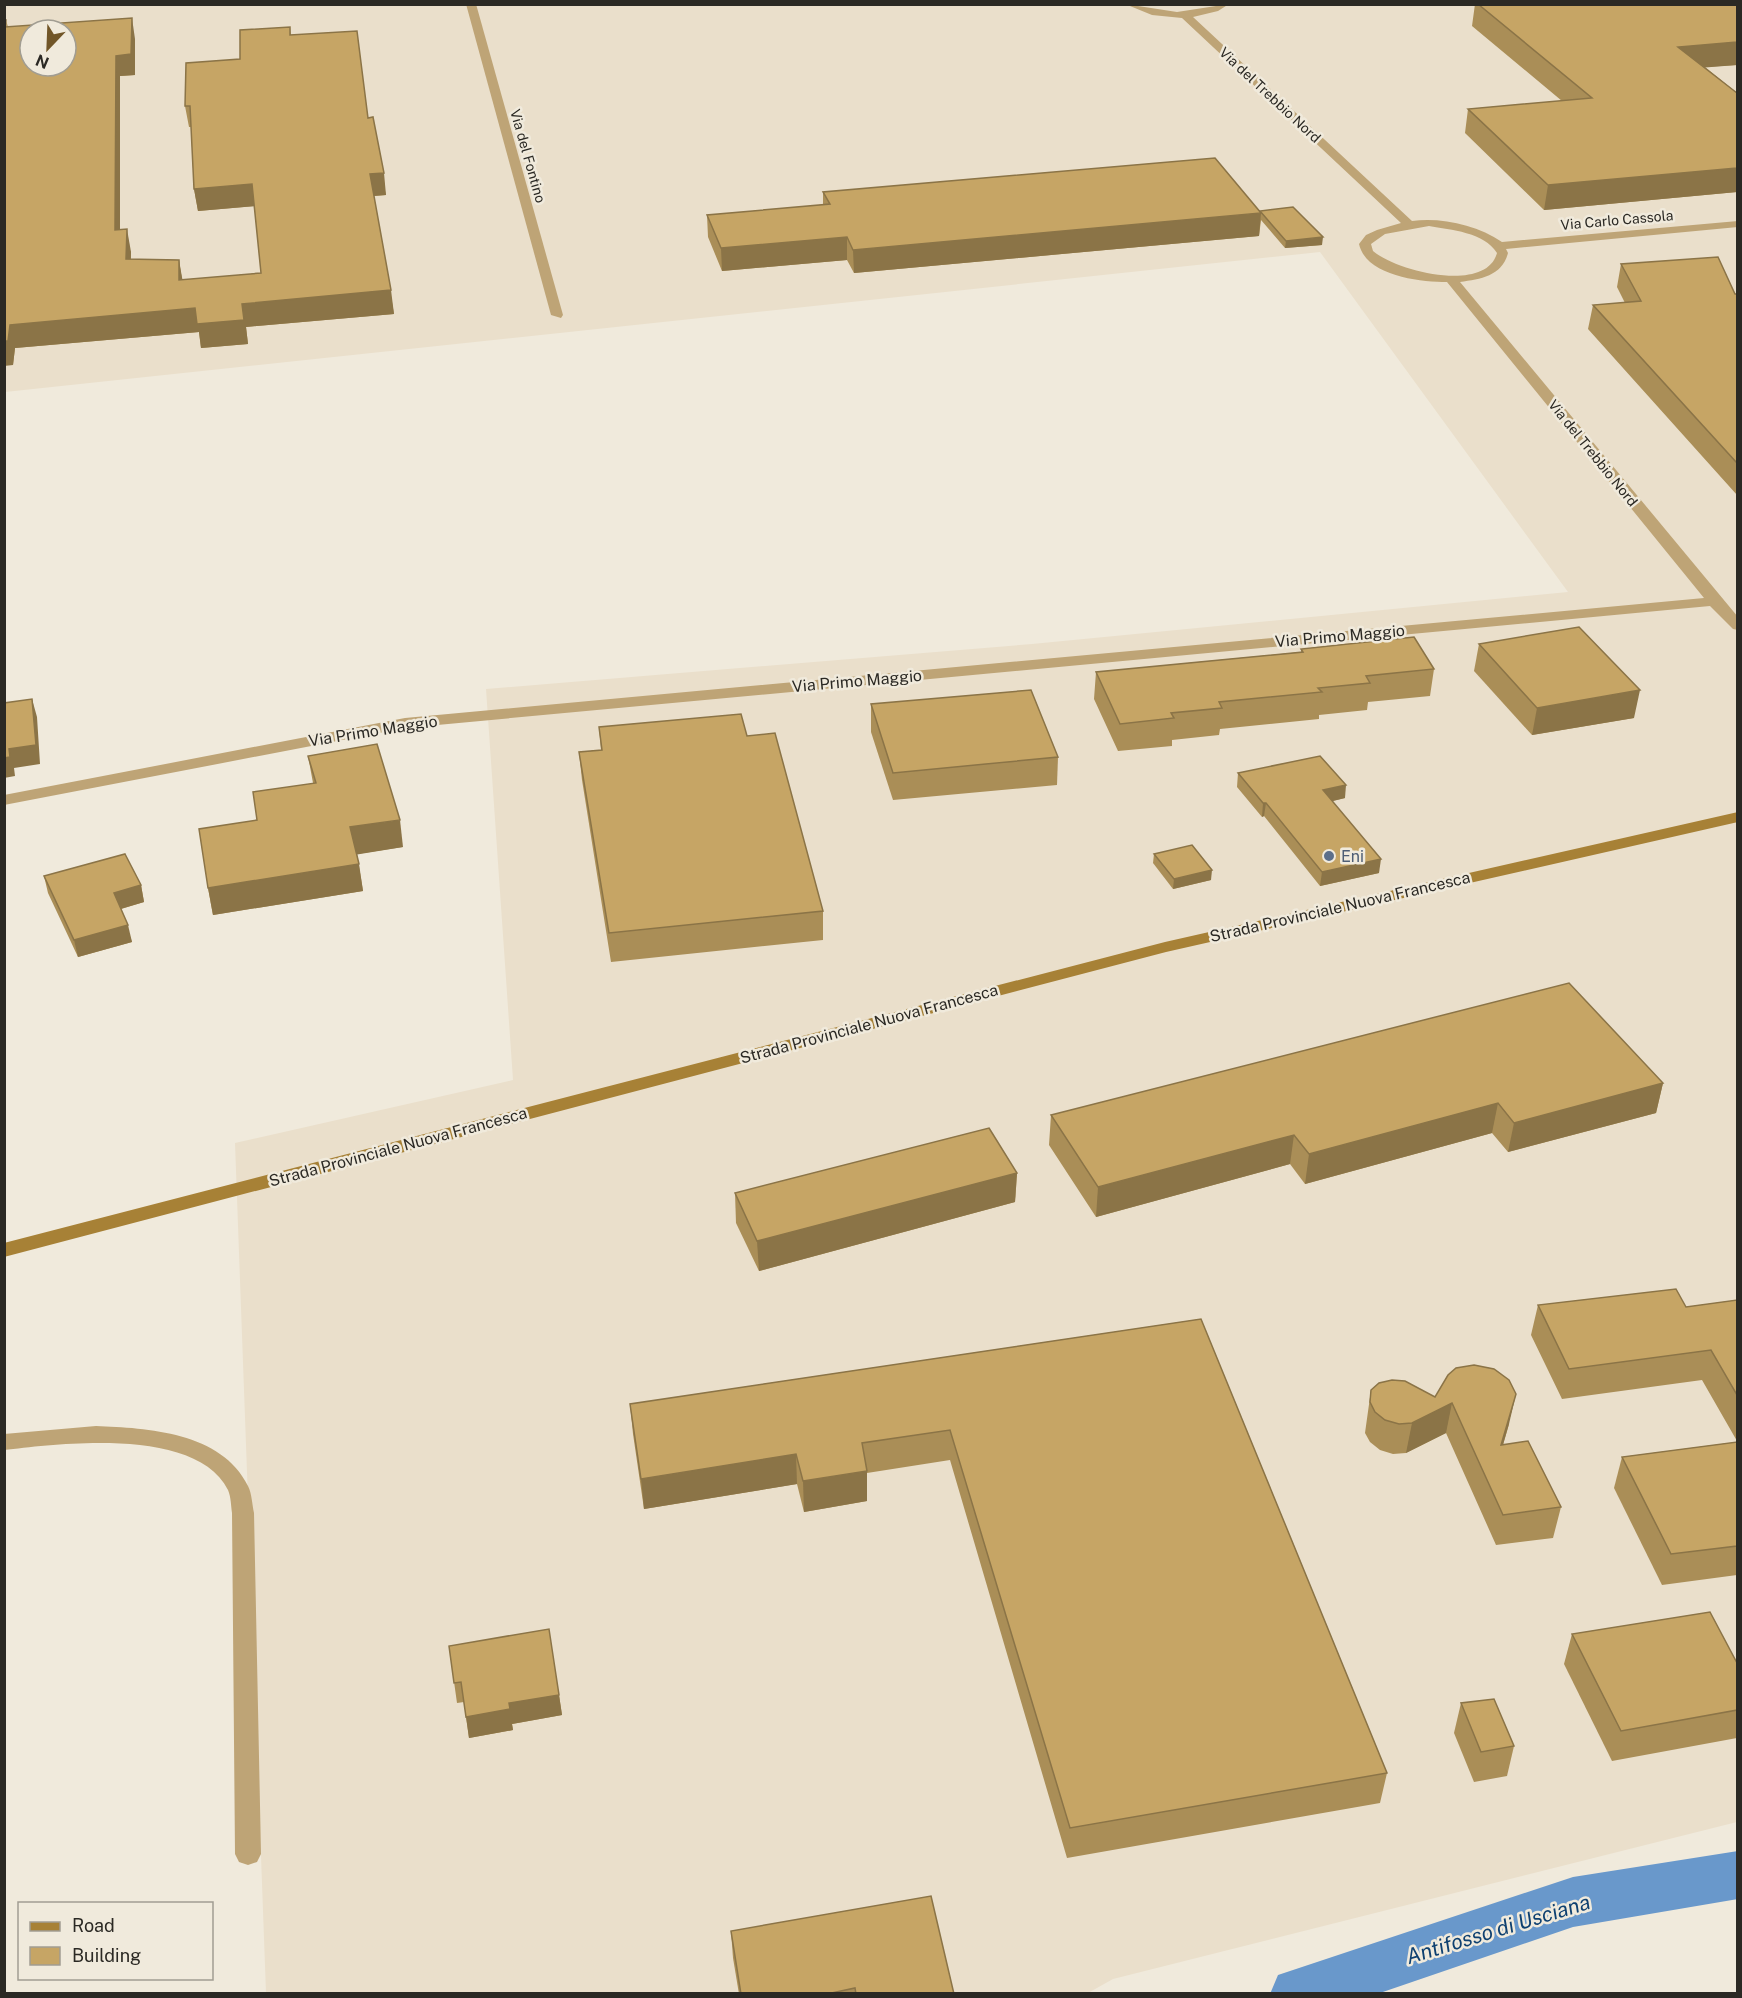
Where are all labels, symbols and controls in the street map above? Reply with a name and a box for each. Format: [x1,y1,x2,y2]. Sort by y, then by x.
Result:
north arrow [18,18,78,78]
street label: Via del Trebbio Nord [1216,44,1324,146]
text: N [33,50,52,73]
street label: Via del Fontino [507,107,549,205]
street label: Via Carlo Cassola [1560,207,1674,233]
street label: Via del Trebbio Nord [1545,397,1641,509]
street label: Via Primo Maggio [1274,621,1406,651]
street label: Via Primo Maggio [791,666,923,696]
street label: Via Primo Maggio [307,711,439,751]
place label: Eni [1341,847,1364,866]
marker: Eni [1322,849,1336,863]
street label: Strada Provinciale Nuova Francesca [1208,868,1472,946]
street label: Strada Provinciale Nuova Francesca [738,980,1000,1068]
street label: Strada Provinciale Nuova Francesca [267,1103,529,1191]
water label: Antifosso di Usciana [1403,1889,1593,1969]
legend [18,1902,213,1980]
text: Road [72,1915,115,1936]
text: Building [72,1945,141,1966]

